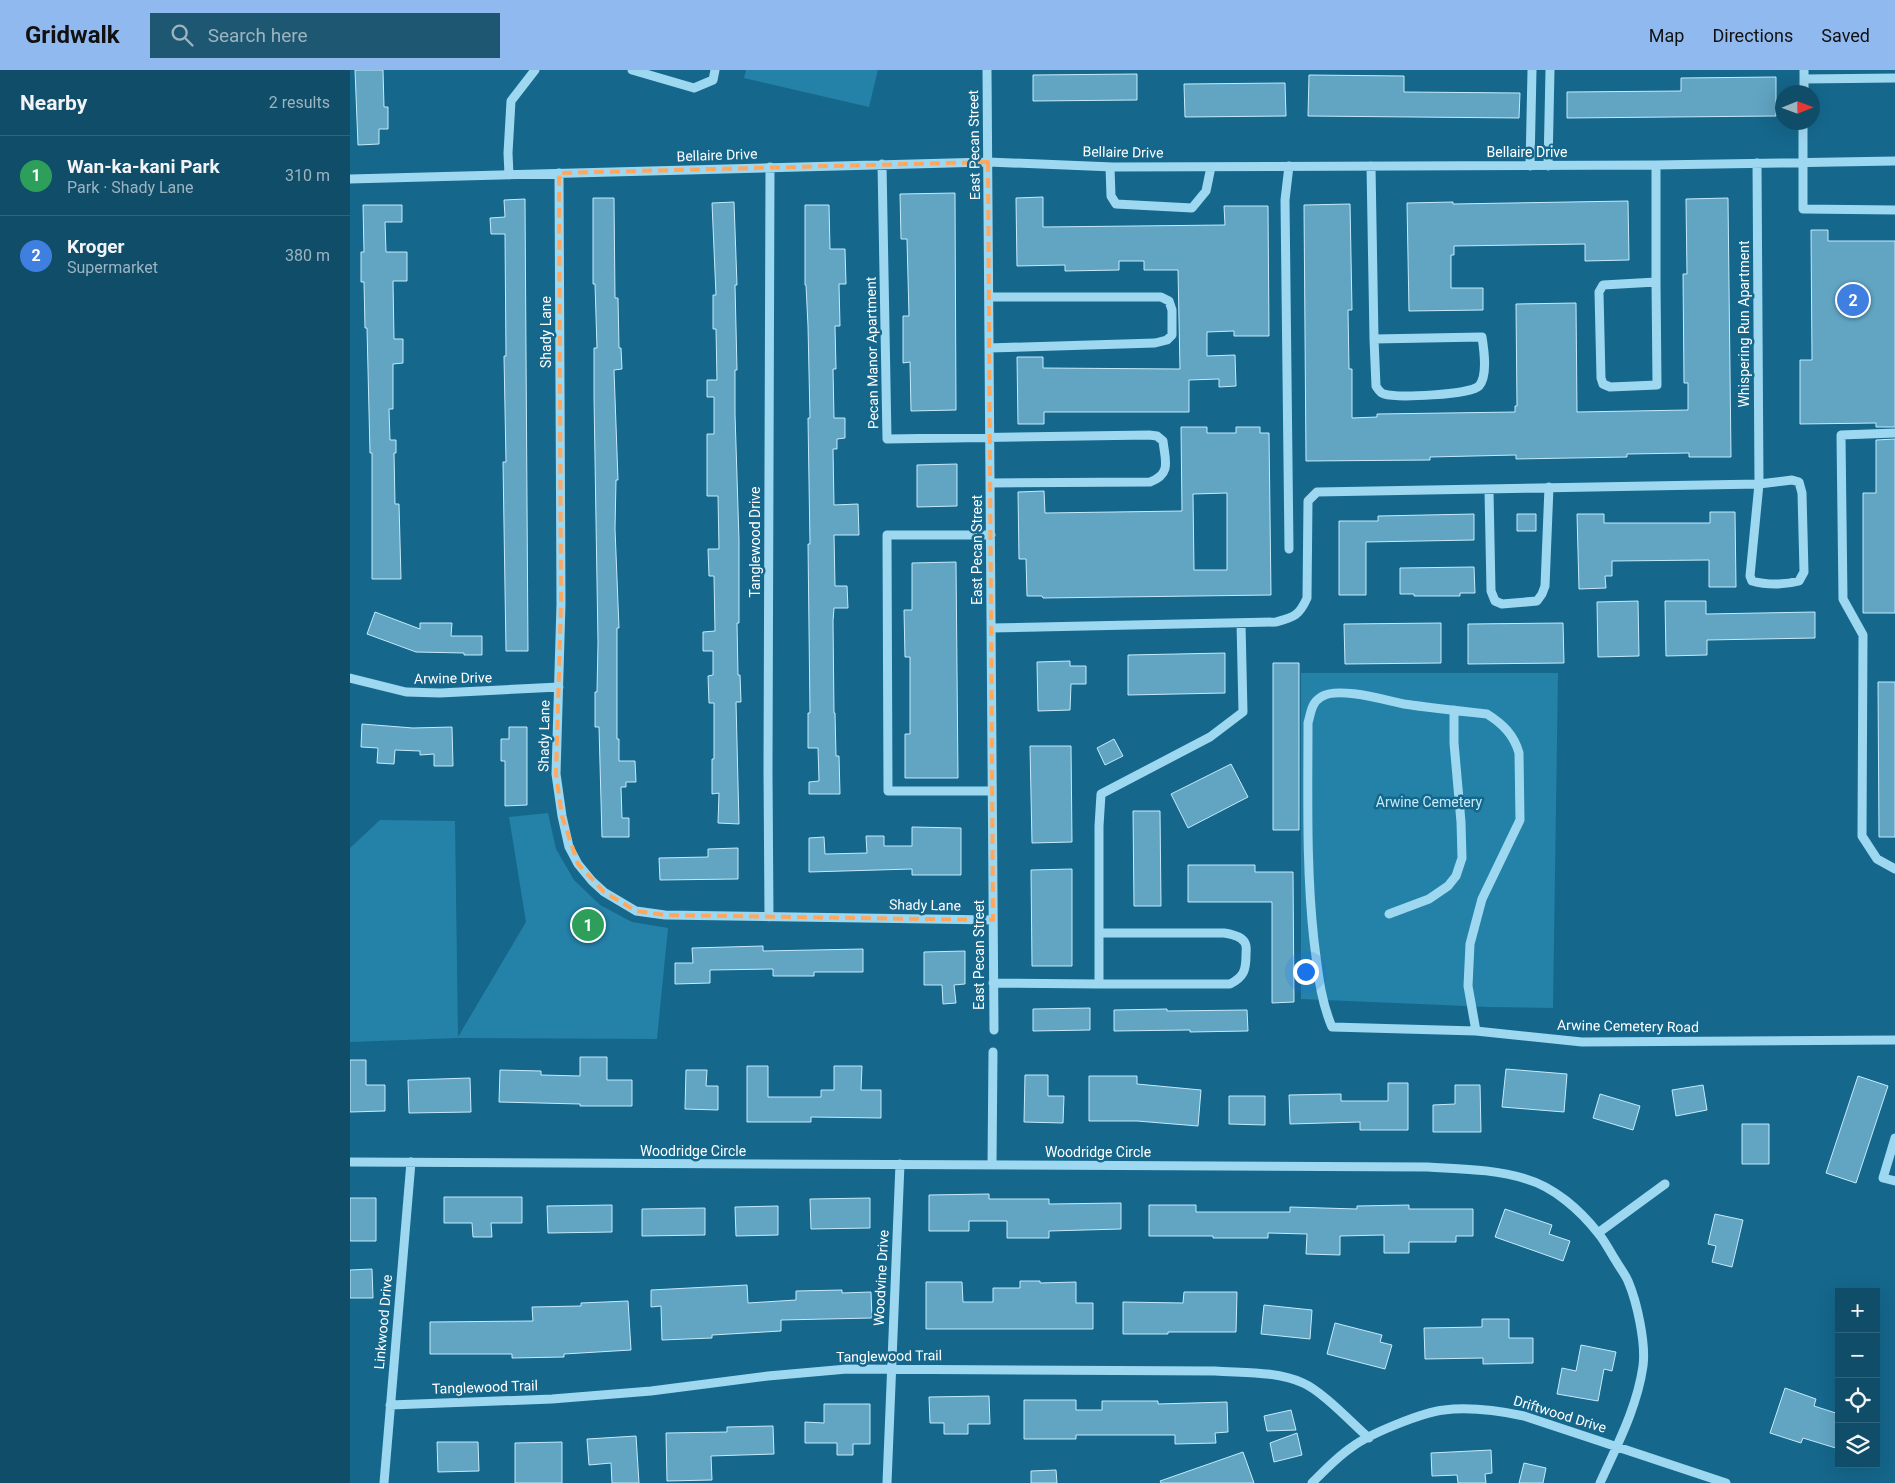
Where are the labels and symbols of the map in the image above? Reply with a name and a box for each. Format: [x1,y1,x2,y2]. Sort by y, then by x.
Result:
north arrow [1775,85,1820,130]
street label: East Pecan Street [965,89,983,200]
street label: Bellaire Drive [1082,143,1164,161]
street label: Bellaire Drive [1487,144,1567,160]
street label: Bellaire Drive [676,146,758,164]
street label: Whispering Run Apartment [1736,240,1752,408]
street label: Pecan Manor Apartment [863,276,881,429]
pin: 2 [1837,281,1869,319]
street label: Shady Lane [538,296,554,368]
street label: Tanglewood Drive [747,487,763,597]
street label: East Pecan Street [969,495,985,605]
street label: Arwine Drive [414,669,492,687]
street label: Shady Lane [535,700,553,772]
park label: Arwine Cemetery [1376,794,1483,810]
street label: Shady Lane [889,896,961,914]
street label: East Pecan Street [971,900,987,1010]
pin: 1 [572,906,604,944]
your location [1293,959,1319,985]
street label: Arwine Cemetery Road [1557,1017,1699,1035]
street label: Woodridge Circle [640,1143,746,1159]
street label: Woodridge Circle [1045,1144,1151,1160]
street label: Woodvine Drive [870,1229,892,1327]
street label: Linkwood Drive [371,1274,395,1370]
street label: Tanglewood Trail [836,1347,942,1365]
street label: Tanglewood Trail [432,1377,538,1397]
street label: Driftwood Drive [1512,1392,1608,1436]

